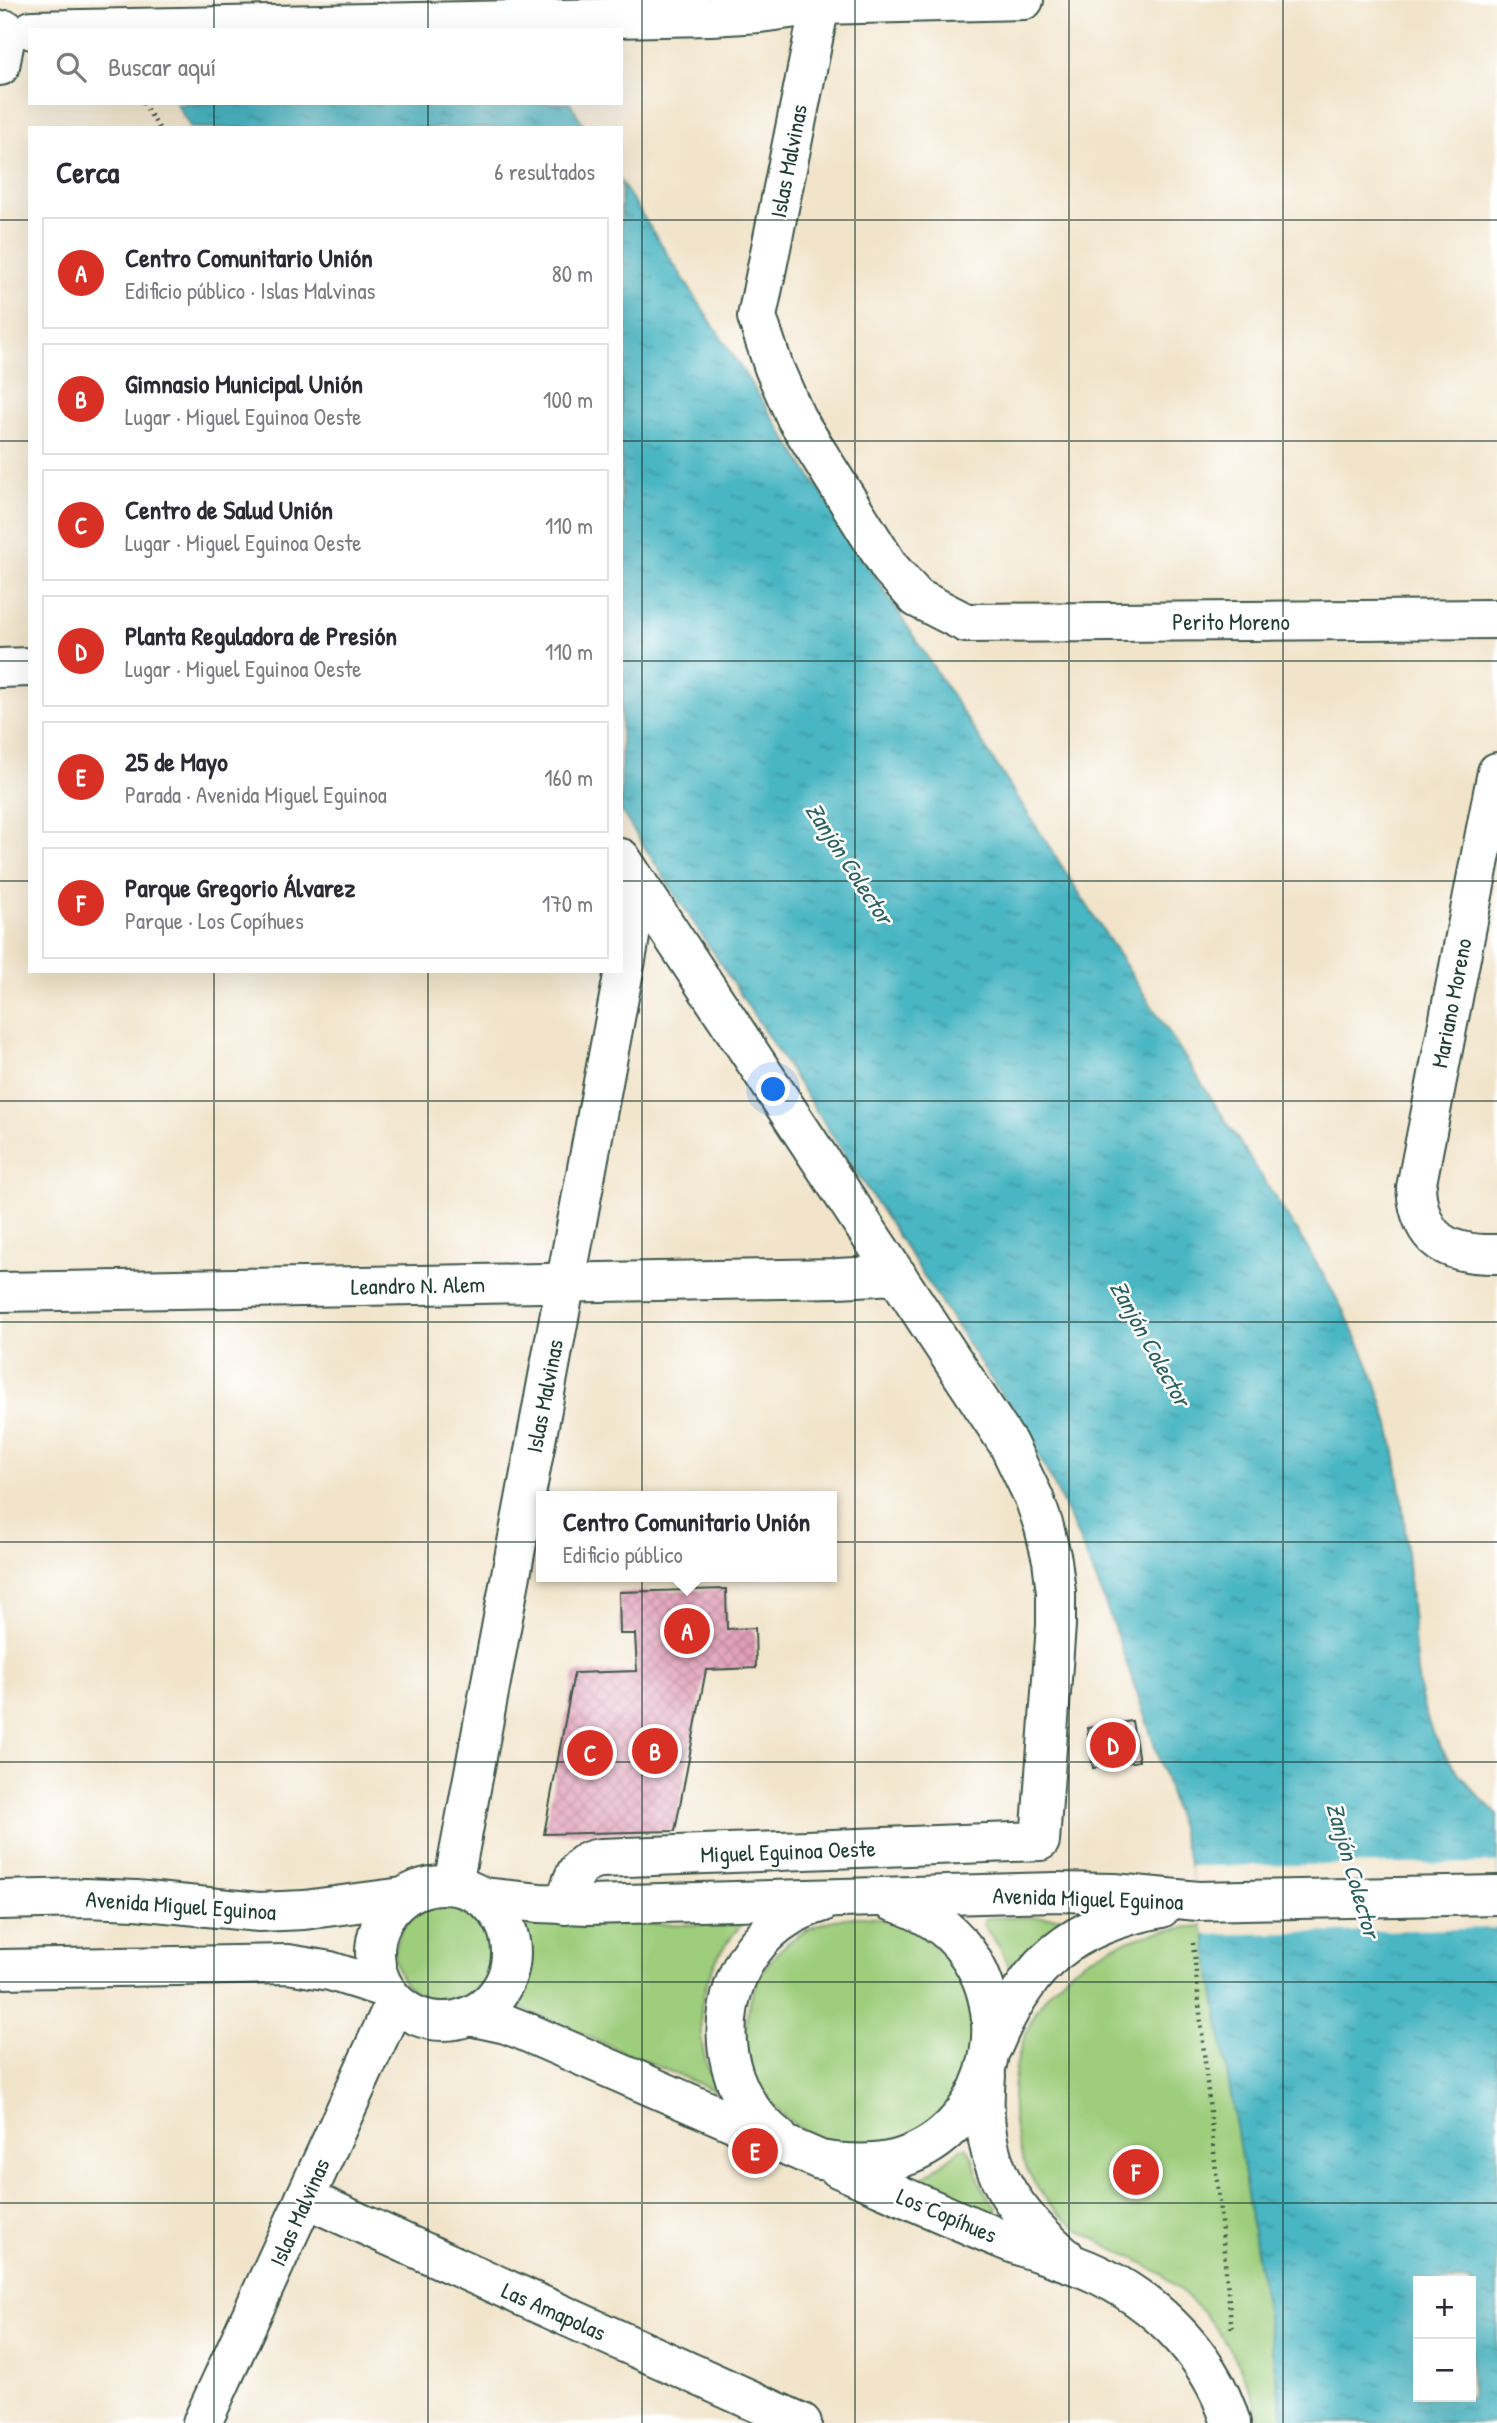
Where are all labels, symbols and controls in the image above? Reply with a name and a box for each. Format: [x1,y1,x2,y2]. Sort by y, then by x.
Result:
search box [28,28,623,105]
icon: search [52,48,90,86]
text: Buscar aquí [108,49,216,84]
street label: Islas Malvinas [762,101,814,220]
text: Cerca [56,152,119,192]
text: 6 resultados [494,156,595,187]
text: Centro Comunitario Unión [125,240,373,275]
text: A [75,258,87,289]
text: 80 m [552,258,593,289]
text: Edificio público · Islas Malvinas [125,275,375,306]
text: Gimnasio Municipal Unión [125,366,363,401]
text: B [75,384,87,415]
text: 100 m [543,384,593,415]
text: Lugar · Miguel Eguinoa Oeste [125,401,361,432]
text: Centro de Salud Unión [125,492,333,527]
text: C [75,510,87,541]
text: 110 m [545,510,593,541]
text: Lugar · Miguel Eguinoa Oeste [125,527,361,558]
street label: Perito Moreno [1172,606,1290,637]
text: Planta Reguladora de Presión [125,618,397,653]
text: D [76,636,86,667]
text: 110 m [545,636,593,667]
text: Lugar · Miguel Eguinoa Oeste [125,653,361,684]
text: 25 de Mayo [125,744,228,779]
text: E [76,762,86,793]
text: 160 m [544,762,593,793]
text: Parada · Avenida Miguel Eguinoa [125,779,387,810]
water label: Zanjón Colector [799,796,903,932]
text: Parque Gregorio Álvarez [125,870,355,905]
text: F [77,888,85,919]
text: 170 m [542,888,593,919]
text: Parque · Los Copíhues [125,905,304,936]
street label: Mariano Moreno [1423,936,1479,1070]
your location [756,1072,790,1106]
street label: Leandro N. Alem [351,1268,485,1302]
water label: Zanjón Colector [1103,1274,1200,1414]
street label: Islas Malvinas [518,1336,570,1455]
popup [536,1491,837,1582]
text: Centro Comunitario Unión [563,1504,810,1539]
text: Edificio público [563,1539,683,1570]
pin: A [664,1605,710,1657]
pin: D [1090,1719,1136,1771]
pin: B [632,1725,678,1777]
pin: C [567,1727,613,1779]
water label: Zanjón Colector [1319,1799,1389,1944]
street label: Miguel Eguinoa Oeste [700,1832,876,1870]
street label: Avenida Miguel Eguinoa [992,1879,1184,1917]
street label: Avenida Miguel Eguinoa [85,1883,277,1927]
pin: E [732,2125,778,2177]
pin: F [1113,2146,1159,2198]
street label: Islas Malvinas [261,2153,337,2271]
street label: Los Copíhues [892,2180,1002,2250]
street label: Las Amapolas [497,2274,611,2348]
map controls [1413,2276,1476,2402]
button: + [1413,2276,1476,2339]
button: − [1413,2339,1476,2402]

